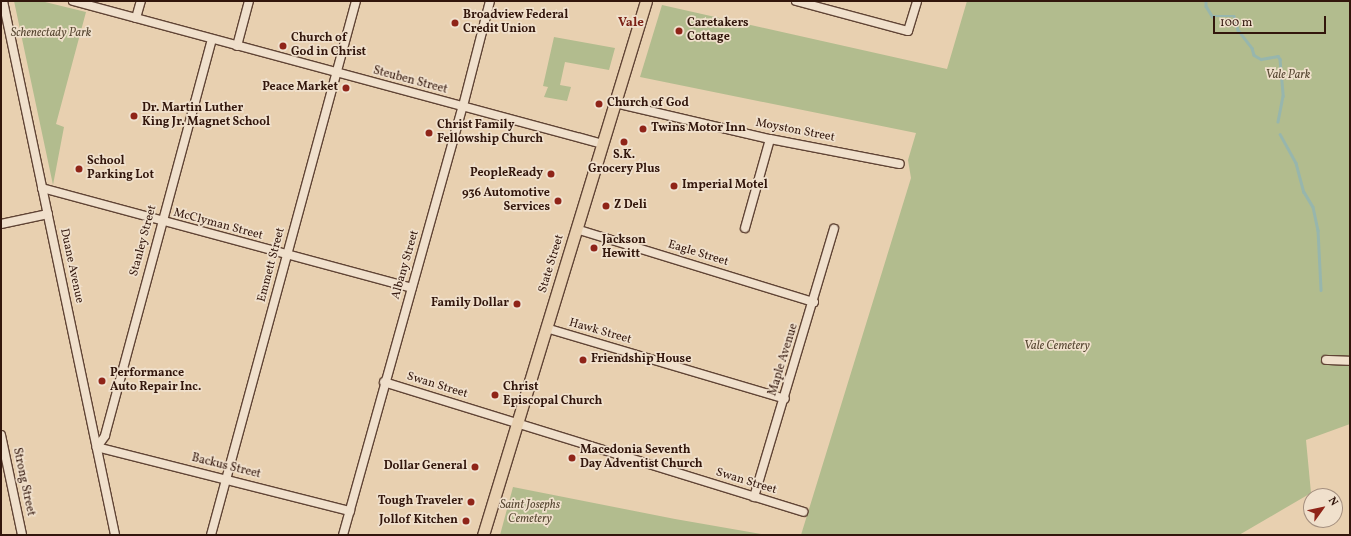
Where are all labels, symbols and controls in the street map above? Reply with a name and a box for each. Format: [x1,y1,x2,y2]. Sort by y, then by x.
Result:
scale bar [1215,8,1328,34]
place label: Broadview Federal Credit Union [463,9,568,37]
district label: Vale [618,15,644,31]
text: 100 m [1220,15,1252,31]
place label: Caretakers Cottage [687,17,749,45]
marker: Broadview Federal Credit Union [450,18,460,28]
marker: Caretakers Cottage [674,26,684,36]
park label: Schenectady Park [11,27,91,41]
place label: Church of God in Christ [291,32,366,60]
marker: Church of God in Christ [278,41,288,51]
street label: Steuben Street [371,64,449,98]
park label: Vale Park [1266,69,1310,83]
place label: Peace Market [262,81,338,95]
marker: Peace Market [341,83,351,93]
place label: Church of God [607,97,688,111]
marker: Church of God [594,99,604,109]
place label: Dr. Martin Luther King Jr. Magnet School [142,102,270,130]
marker: Dr. Martin Luther King Jr. Magnet School [129,111,139,121]
street label: Moyston Street [754,116,836,146]
place label: Christ Family Fellowship Church [437,119,543,147]
place label: Twins Motor Inn [651,122,746,136]
marker: Twins Motor Inn [638,124,648,134]
marker: Christ Family Fellowship Church [424,128,434,138]
marker: S.K. Grocery Plus [619,137,629,147]
place label: S.K. Grocery Plus [588,149,660,177]
place label: School Parking Lot [87,155,154,183]
marker: School Parking Lot [74,164,84,174]
place label: PeopleReady [470,167,543,181]
marker: PeopleReady [546,169,556,179]
place label: Imperial Motel [682,179,768,193]
marker: Imperial Motel [669,181,679,191]
place label: 936 Automotive Services [462,187,550,215]
marker: 936 Automotive Services [553,196,563,206]
place label: Z Deli [614,199,647,213]
marker: Z Deli [601,201,611,211]
street label: Stanley Street [128,204,160,278]
street label: McClyman Street [172,206,264,244]
street label: Emmett Street [255,226,289,304]
street label: Duane Avenue [56,227,86,305]
street label: Albany Street [389,229,423,301]
street label: State Street [536,233,568,295]
place label: Jackson Hewitt [602,234,646,262]
street label: Eagle Street [666,238,730,270]
marker: Jackson Hewitt [589,243,599,253]
place label: Family Dollar [431,297,509,311]
marker: Family Dollar [512,299,522,309]
street label: Hawk Street [567,316,633,348]
street label: Maple Avenue [766,322,802,398]
park label: Vale Cemetery [1024,340,1090,354]
place label: Friendship House [591,353,691,367]
marker: Friendship House [578,355,588,365]
place label: Performance Auto Repair Inc. [110,367,201,395]
street label: Swan Street [405,370,469,402]
marker: Performance Auto Repair Inc. [97,376,107,386]
place label: Christ Episcopal Church [503,381,602,409]
marker: Christ Episcopal Church [490,390,500,400]
place label: Macedonia Seventh Day Adventist Church [580,444,703,472]
street label: Strong Street [9,447,37,517]
street label: Backus Street [190,451,262,483]
marker: Macedonia Seventh Day Adventist Church [567,453,577,463]
place label: Dollar General [384,460,467,474]
marker: Dollar General [470,462,480,472]
street label: Swan Street [714,466,778,498]
north arrow [1303,488,1343,528]
text: N [1324,494,1341,509]
place label: Tough Traveler [378,495,463,509]
marker: Tough Traveler [466,497,476,507]
park label: Saint Josephs Cemetery [500,499,560,527]
place label: Jollof Kitchen [380,514,458,528]
marker: Jollof Kitchen [461,516,471,526]

